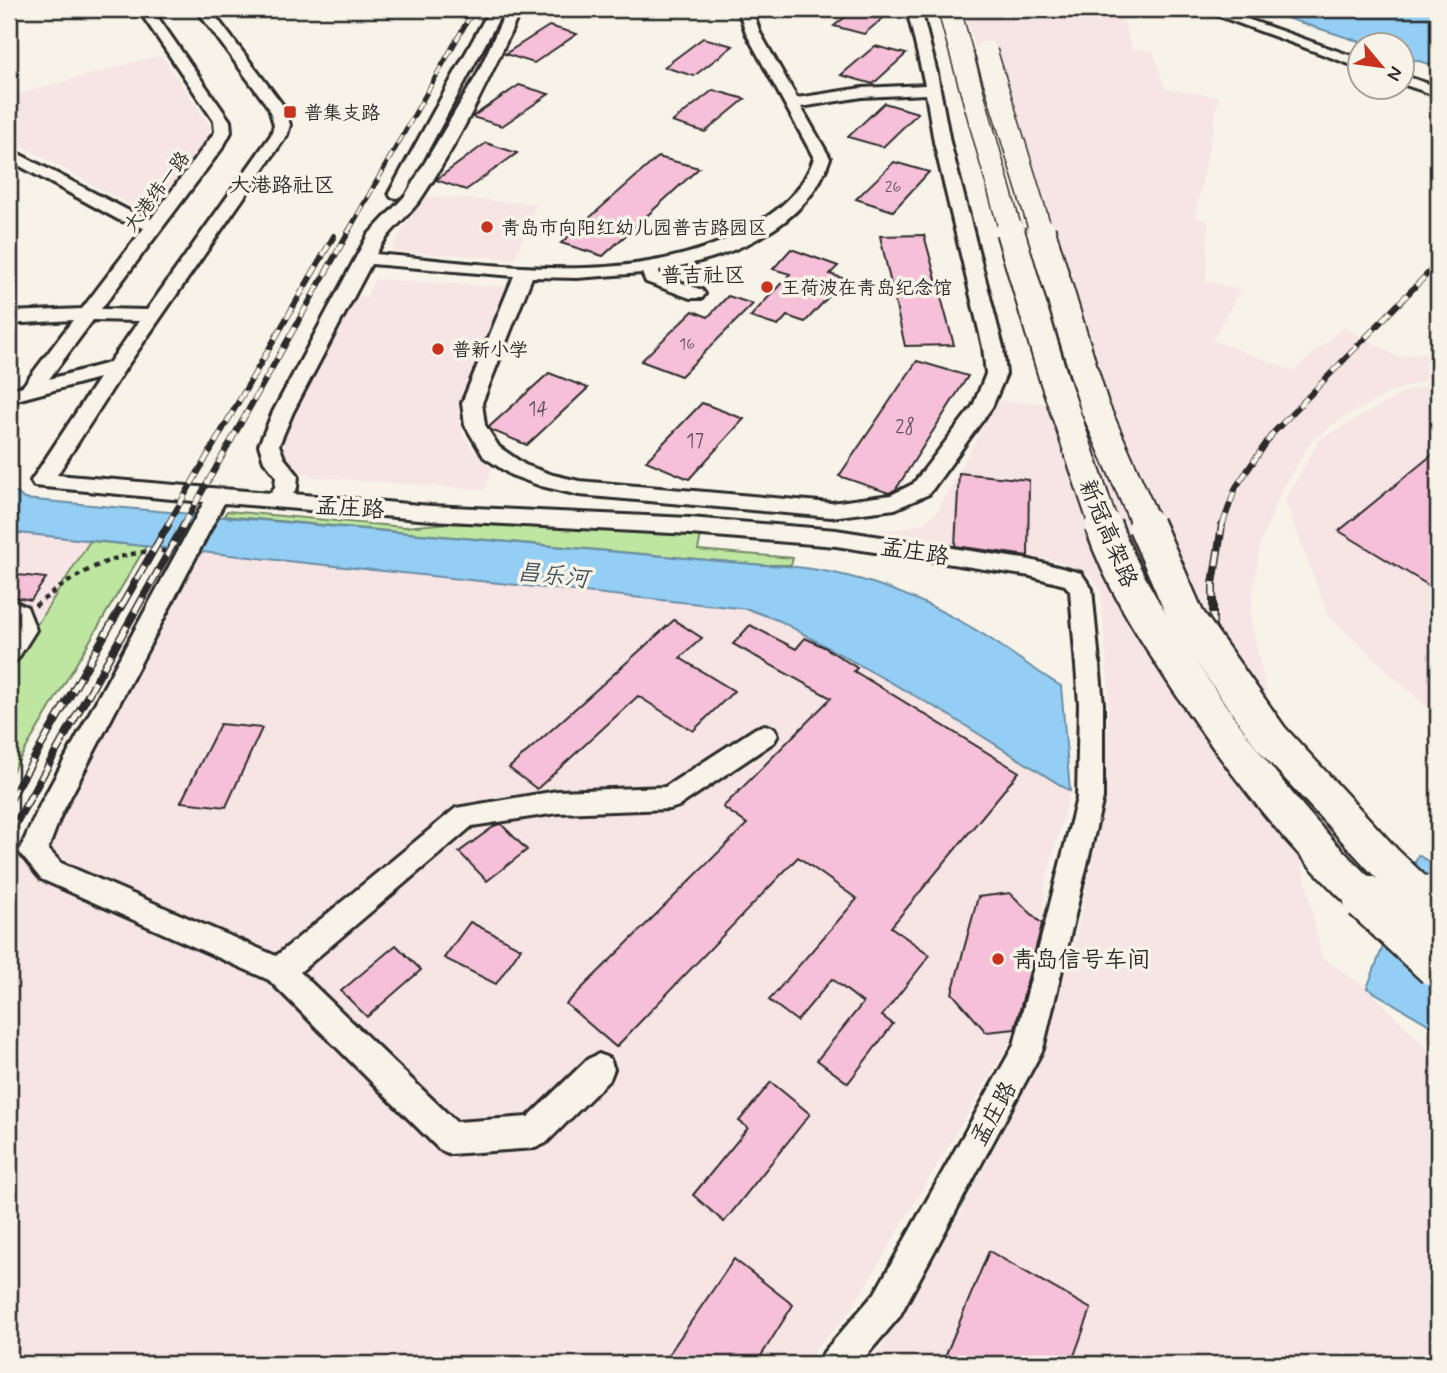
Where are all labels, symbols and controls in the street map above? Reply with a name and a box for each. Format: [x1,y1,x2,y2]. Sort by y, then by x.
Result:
north arrow [1346,32,1416,102]
text: N [1381,62,1409,85]
place label: 普集支路 [304,101,380,126]
marker: 普集支路 [282,104,298,120]
street label: 大港纬一路 [119,146,196,237]
district label: 大港路社区 [230,172,335,200]
house number: 26 [885,177,901,198]
place label: 青岛市向阳红幼儿园普吉路园区 [501,216,767,241]
marker: 青岛市向阳红幼儿园普吉路园区 [479,219,495,235]
district label: 普吉社区 [661,262,745,290]
place label: 王荷波在青岛纪念馆 [781,276,952,301]
marker: 王荷波在青岛纪念馆 [759,279,775,295]
house number: 16 [679,334,695,355]
place label: 普新小学 [452,338,528,363]
marker: 普新小学 [430,341,446,357]
house number: 14 [528,397,548,422]
house number: 28 [895,415,915,440]
house number: 17 [686,429,704,454]
street label: 新冠高架路 [1071,475,1143,593]
street label: 孟庄路 [314,492,385,526]
street label: 孟庄路 [878,533,951,573]
water label: 昌乐河 [515,557,594,596]
place label: 青岛信号车间 [1012,946,1150,976]
marker: 青岛信号车间 [990,951,1006,967]
street label: 孟庄路 [965,1077,1025,1151]

